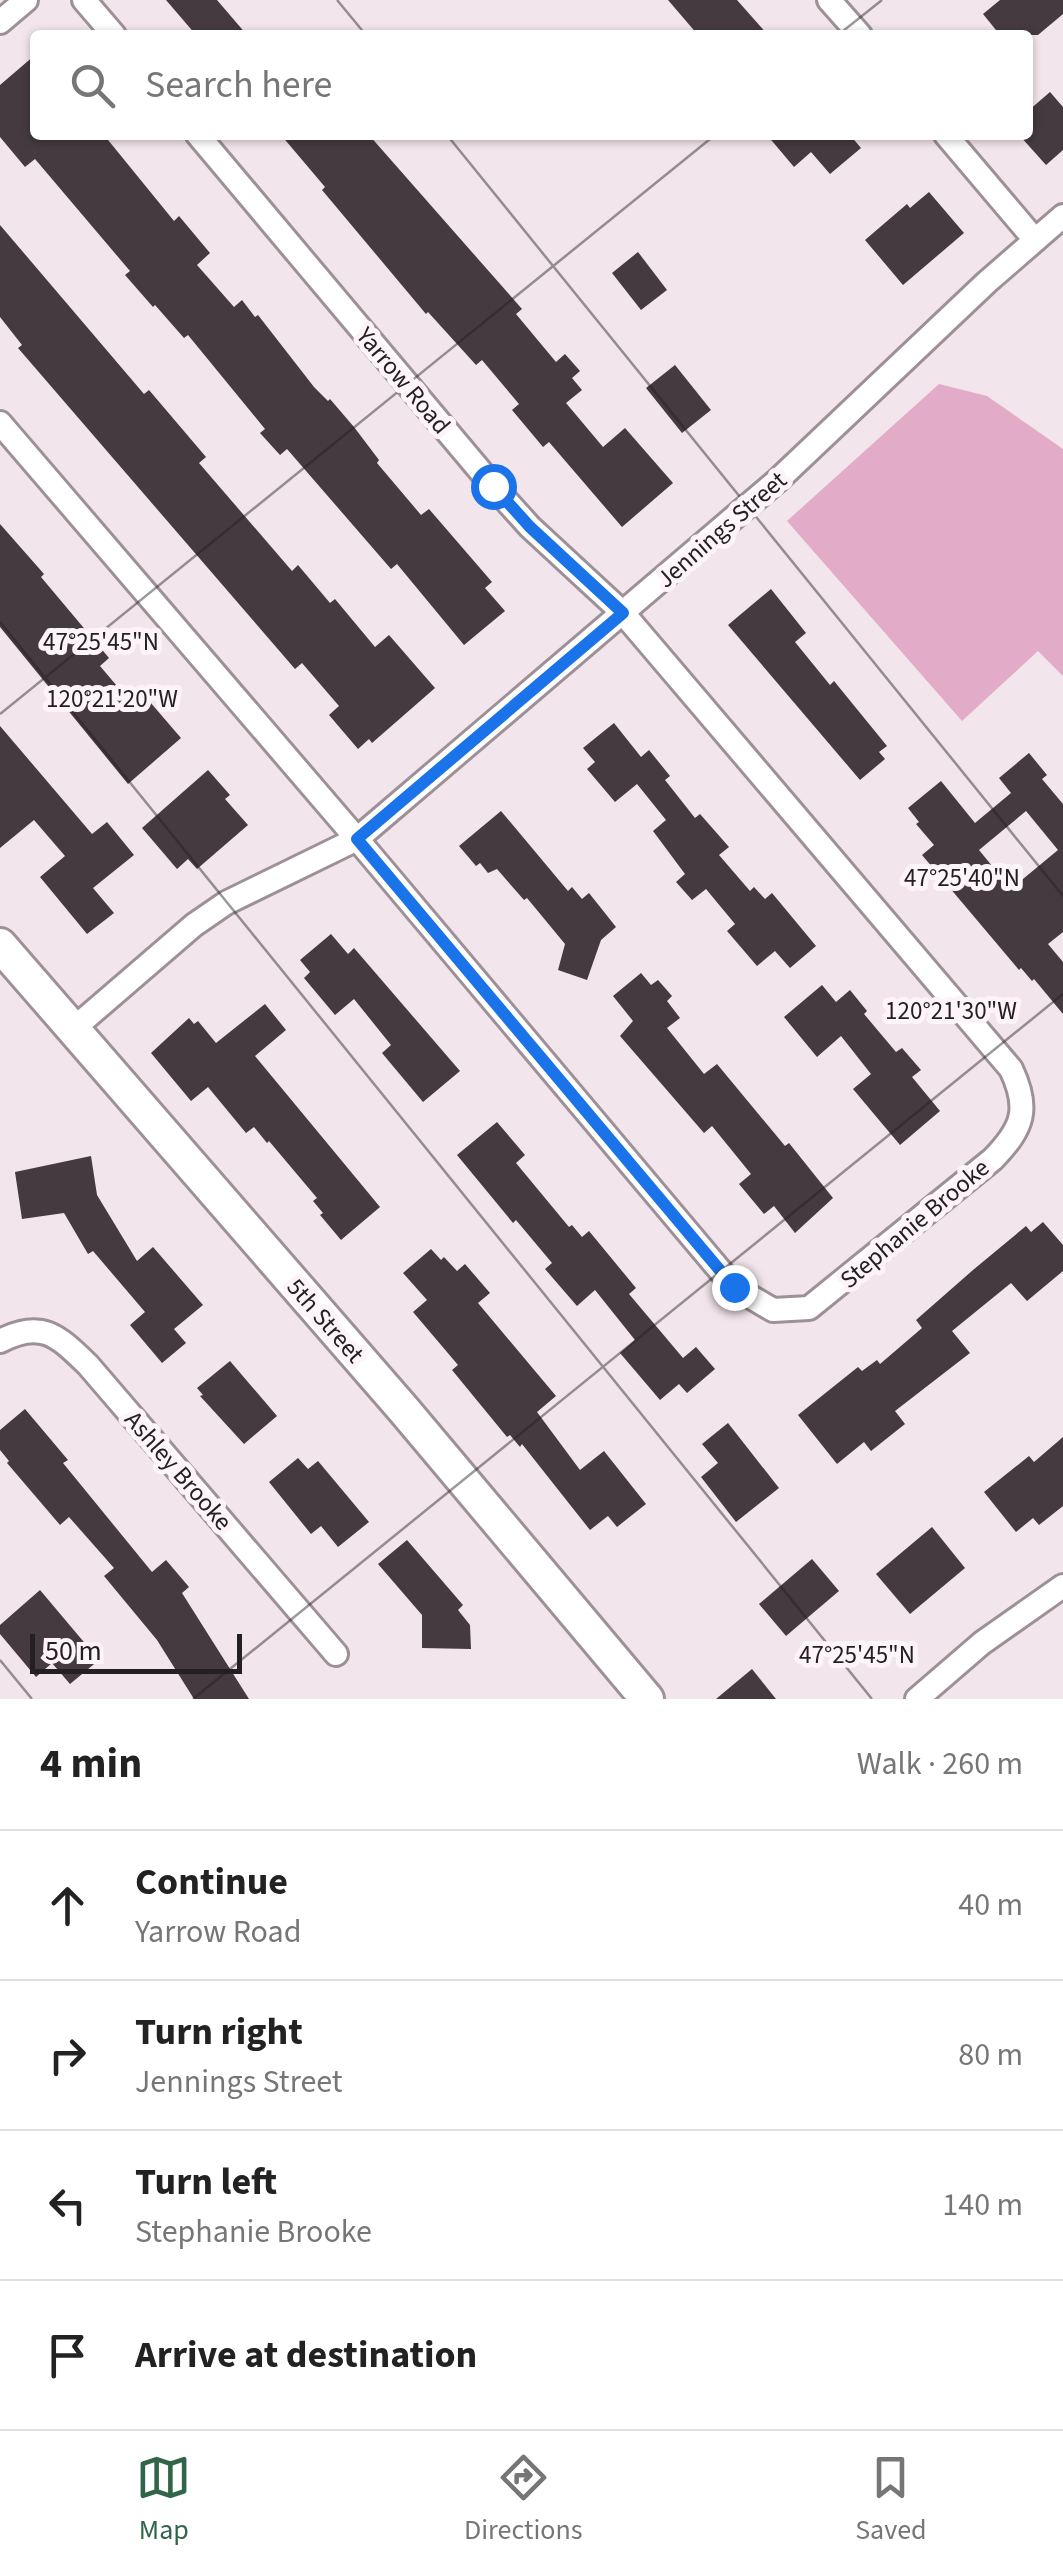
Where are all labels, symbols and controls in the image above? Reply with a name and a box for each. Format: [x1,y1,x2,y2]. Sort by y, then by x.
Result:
search box [30,30,1033,140]
icon: search [65,58,120,113]
text: Search here [145,58,332,112]
street label: Yarrow Road [347,319,459,442]
street label: Jennings Street [649,463,795,597]
route start [471,464,517,510]
text: 47°25'45"N [43,624,159,660]
text: 120°21'20"W [46,681,178,717]
text: 47°25'40"N [904,860,1020,896]
text: 120°21'30"W [885,993,1017,1029]
street label: Stephanie Brooke [832,1150,997,1297]
route end [712,1265,758,1311]
street label: 5th Street [278,1270,373,1371]
street label: Ashley Brooke [116,1403,240,1538]
scale bar [30,1629,242,1673]
text: 50 m [45,1631,102,1671]
text: 47°25'45"N [799,1637,915,1673]
text: 4 min [40,1734,142,1794]
text: Walk · 260 m [857,1741,1023,1787]
text: Continue [135,1855,288,1909]
icon: ahead [40,1878,95,1933]
text: 40 m [958,1882,1023,1928]
text: Yarrow Road [135,1909,301,1955]
text: Turn right [135,2005,303,2059]
icon: right [40,2028,95,2083]
text: 80 m [958,2032,1023,2078]
text: Jennings Street [135,2059,343,2105]
text: Turn left [135,2155,277,2209]
icon: left [40,2178,95,2233]
text: 140 m [942,2182,1023,2228]
text: Stephanie Brooke [135,2209,372,2255]
icon: arrive [40,2328,95,2383]
text: Arrive at destination [135,2328,477,2382]
tab: Map [136,2450,191,2550]
tab: Directions [464,2450,583,2550]
tab: Saved [855,2450,927,2550]

